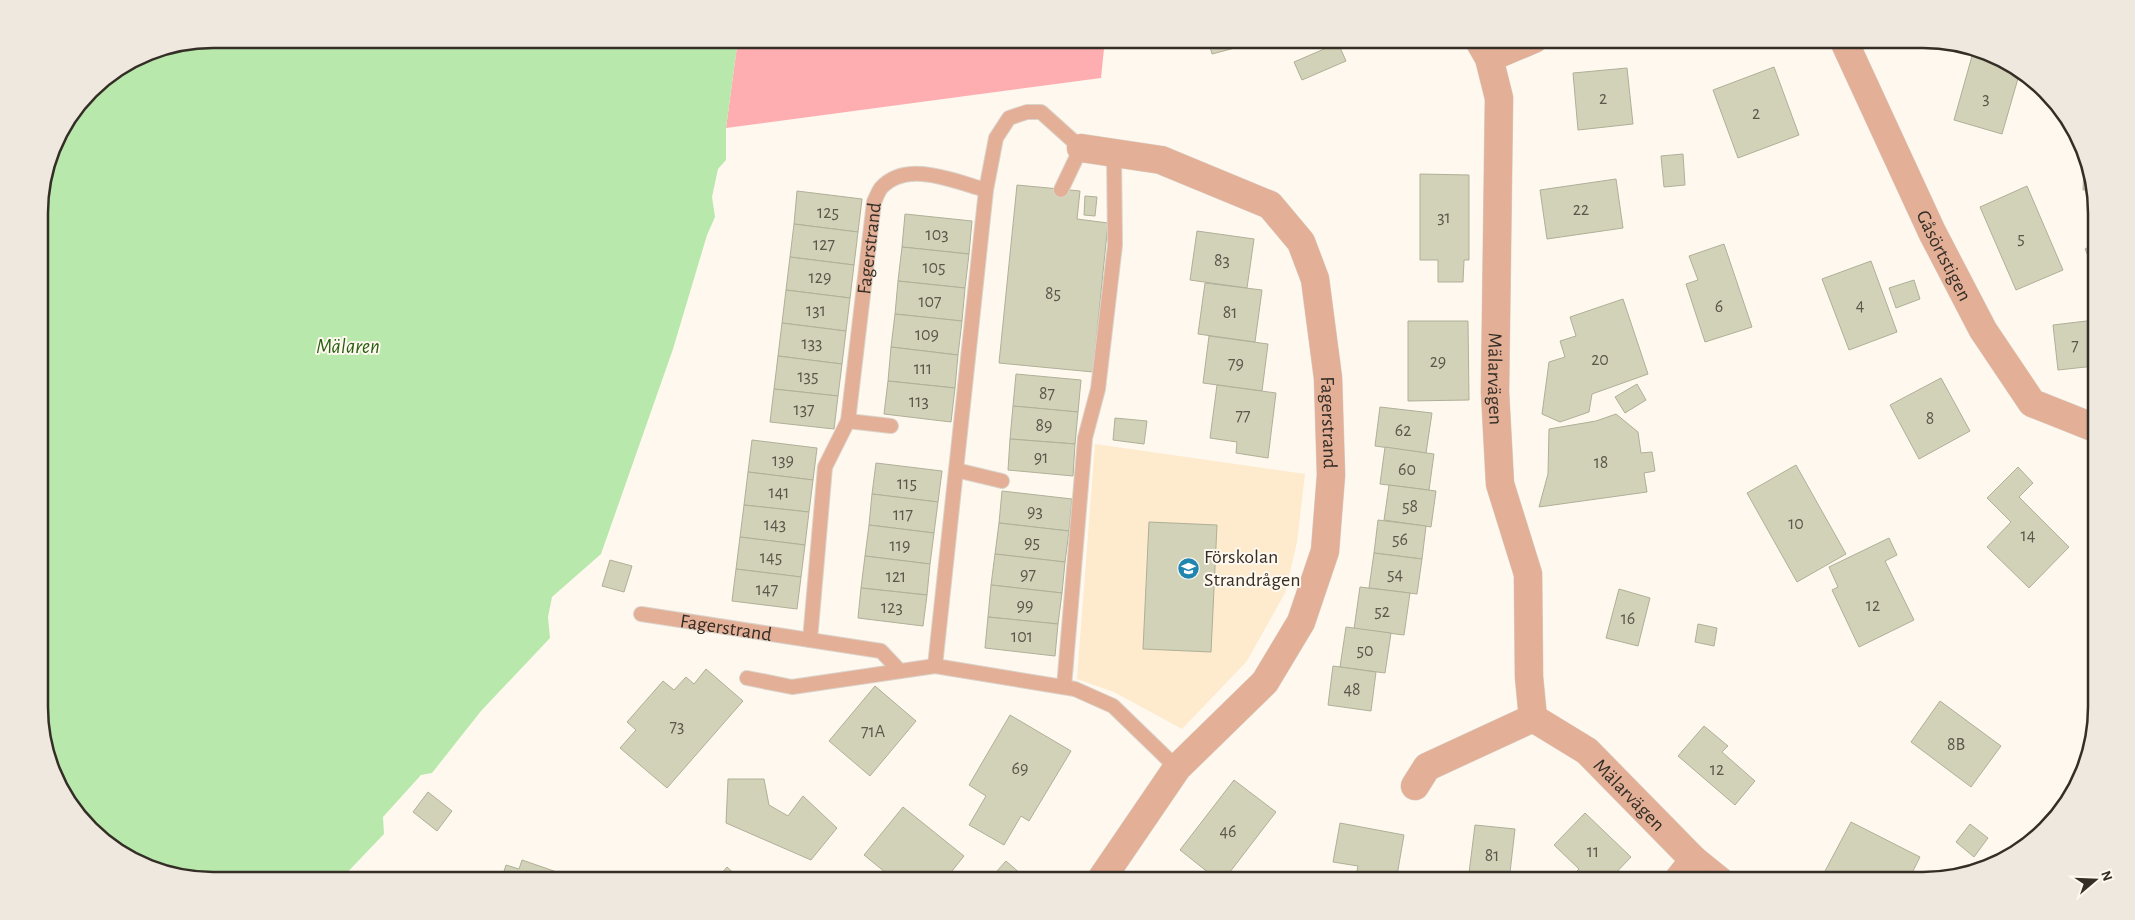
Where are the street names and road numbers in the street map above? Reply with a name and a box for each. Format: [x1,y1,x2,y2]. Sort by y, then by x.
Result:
street label: Fagerstrand [854,201,885,296]
street label: Gåsörtstigen [1912,207,1975,304]
street label: Mälarvägen [1484,333,1506,425]
street label: Fagerstrand [1317,376,1340,469]
street label: Fagerstrand [679,611,773,645]
street label: Mälarvägen [1590,755,1668,835]

